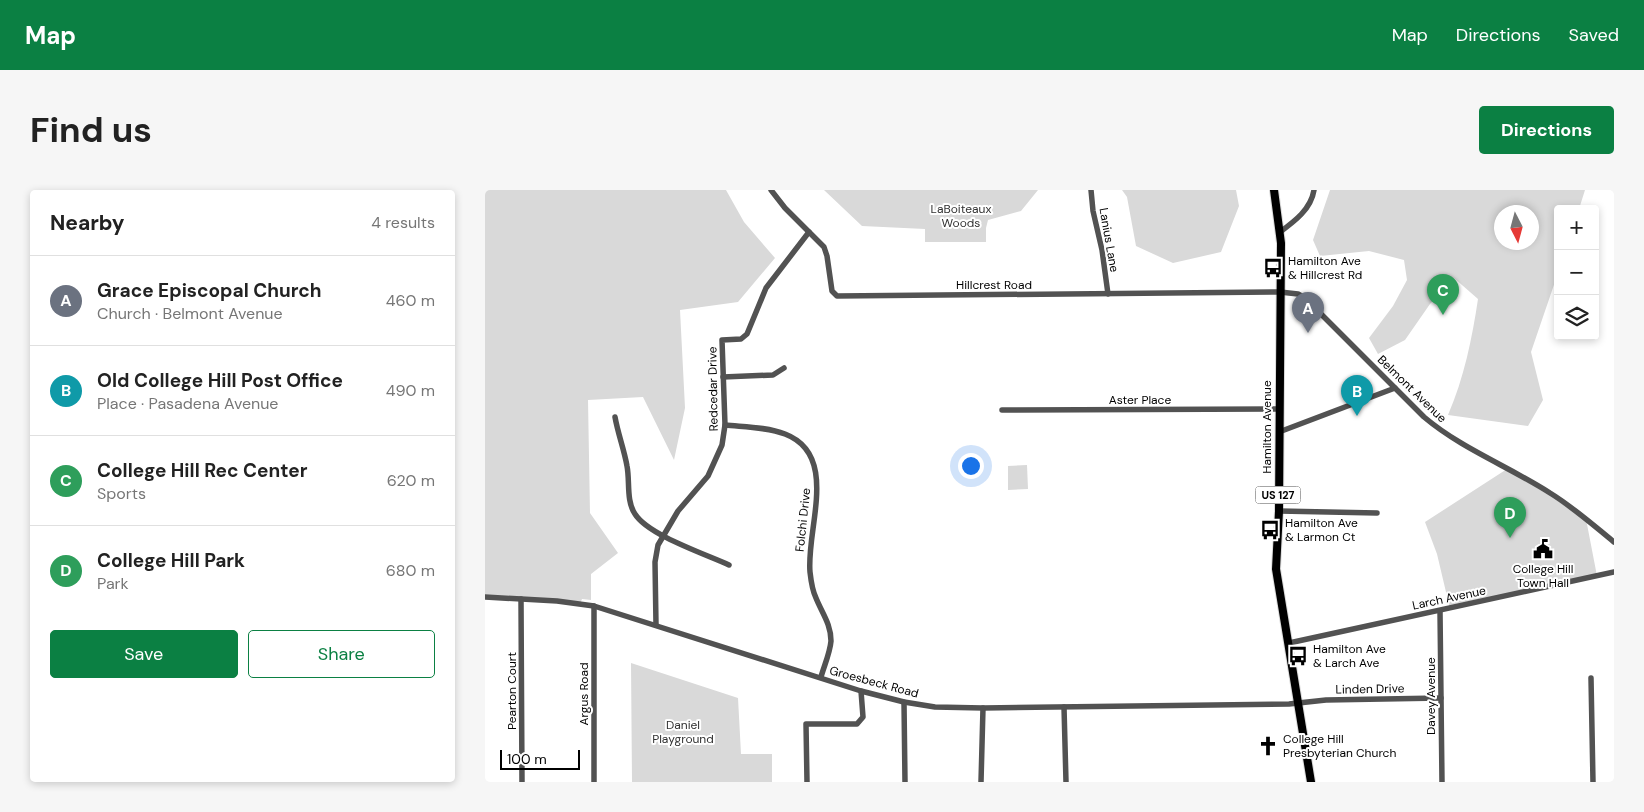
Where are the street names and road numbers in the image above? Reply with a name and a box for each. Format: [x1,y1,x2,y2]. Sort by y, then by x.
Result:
street label: Lanius Lane [1095,206,1123,274]
street label: Hillcrest Road [956,277,1032,293]
street label: Redcedar Drive [704,346,722,432]
street label: Belmont Avenue [1374,352,1450,426]
street label: Hamilton Avenue [1259,380,1275,474]
street label: Aster Place [1109,392,1171,408]
road number: US 127 [1255,486,1301,504]
street label: Folchi Drive [792,487,814,553]
street label: Larch Avenue [1411,582,1487,614]
street label: Pearton Court [504,652,520,730]
street label: Davey Avenue [1423,657,1439,735]
street label: Groesbeck Road [828,662,920,702]
street label: Argus Road [576,663,592,726]
street label: Linden Drive [1335,680,1405,698]

